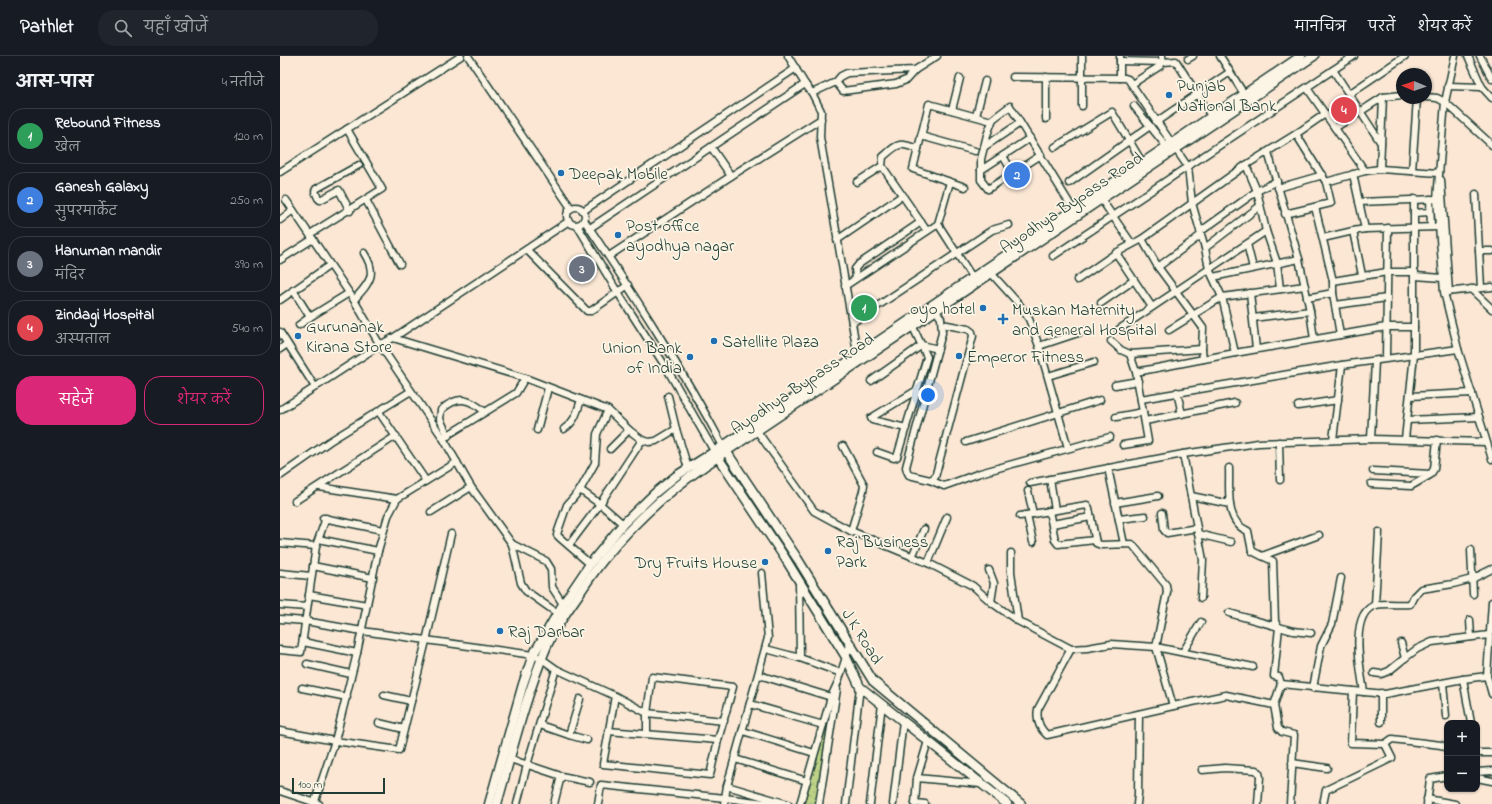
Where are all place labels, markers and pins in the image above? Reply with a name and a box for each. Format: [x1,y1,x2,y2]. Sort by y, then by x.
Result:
place label: Punjab National Bank [1177,74,1277,119]
marker: Punjab National Bank [1164,90,1174,100]
pin: 4 [1331,95,1357,125]
pin: 2 [1004,160,1030,190]
place label: Deepak Mobile [568,162,668,187]
marker: Deepak Mobile [556,168,566,178]
place label: Post office ayodhya nagar [626,214,735,261]
marker: Post office ayodhya nagar [613,230,623,240]
pin: 3 [569,254,595,284]
pin: 1 [851,293,877,323]
place label: oyo hotel [910,297,975,323]
place label: Muskan Maternity and General Hospital [1012,298,1157,343]
marker: oyo hotel [978,303,988,313]
marker: Muskan Maternity and General Hospital [997,313,1009,325]
place label: Gurunanak Kirana Store [306,315,392,360]
place label: Satellite Plaza [722,330,819,355]
marker: Gurunanak Kirana Store [293,331,303,341]
place label: Union Bank of India [602,336,683,381]
marker: Satellite Plaza [709,336,719,346]
place label: Emperor Fitness [967,345,1084,370]
marker: Emperor Fitness [954,351,964,361]
marker: Union Bank of India [685,352,695,362]
place label: Raj Business Park [836,530,928,575]
marker: Raj Business Park [823,546,833,556]
place label: Dry Fruits House [634,551,757,577]
marker: Dry Fruits House [760,557,770,567]
place label: Raj Darbar [508,620,585,645]
marker: Raj Darbar [495,626,505,636]

